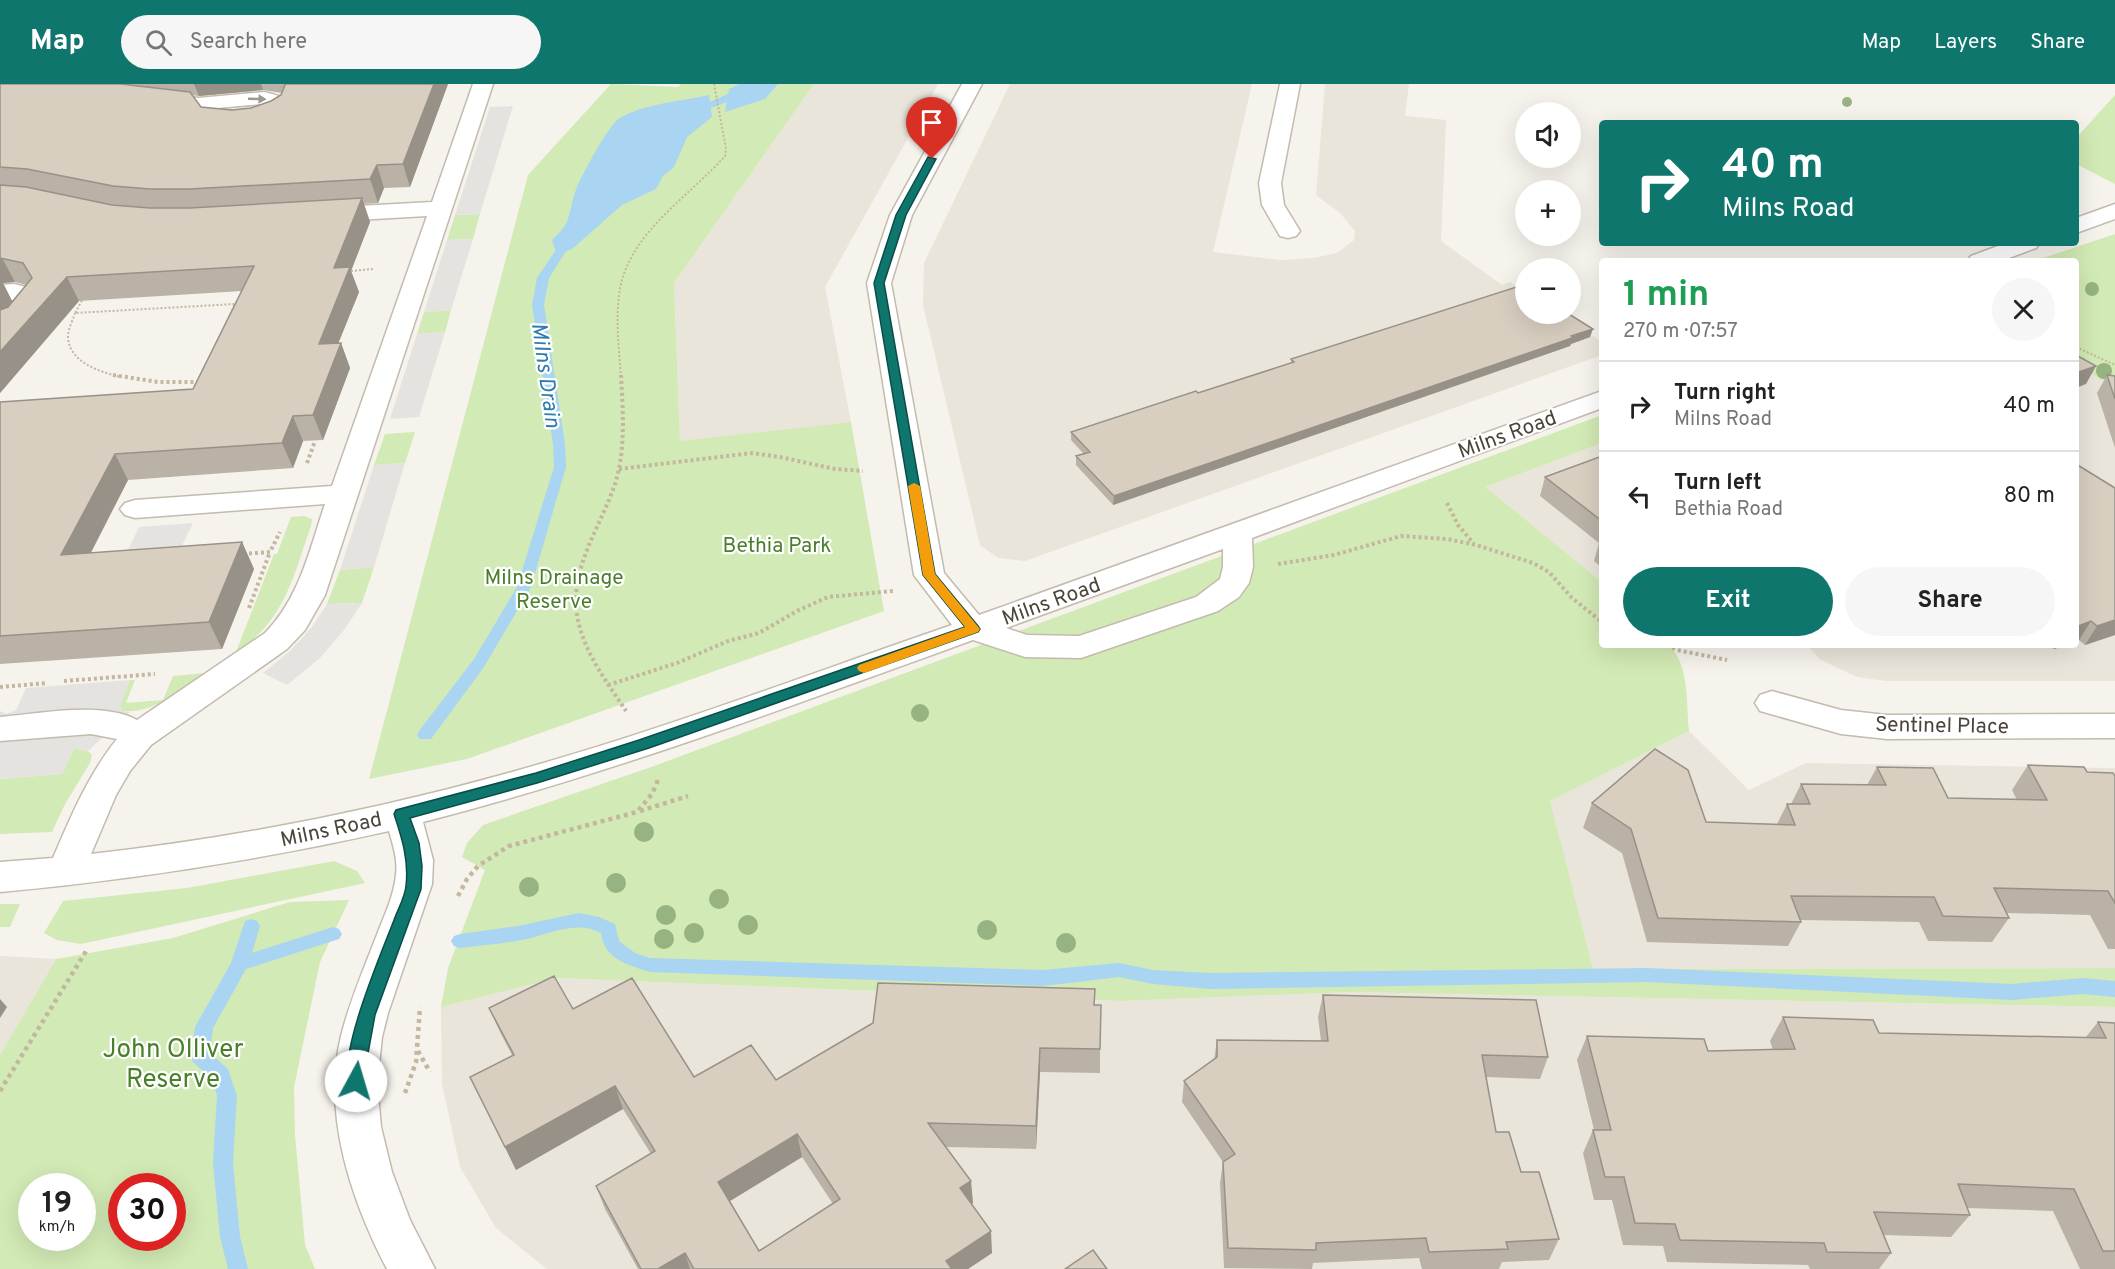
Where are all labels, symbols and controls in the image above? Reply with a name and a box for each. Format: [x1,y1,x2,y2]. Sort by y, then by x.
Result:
search box [121,15,541,69]
text: Map [30,24,85,60]
icon: search [142,26,175,59]
text: Search here [190,29,307,56]
text: Map [1862,29,1901,56]
text: Layers [1934,29,1997,56]
text: Share [2030,29,2085,56]
one-way arrow [247,94,266,103]
pin [906,97,957,159]
map controls [1515,102,1581,324]
button: sound [1515,102,1581,168]
icon: arrive [915,106,948,139]
text: 40 m [1722,140,1824,193]
icon: right [1623,144,1701,222]
button: + [1515,180,1581,246]
text: Milns Road [1722,192,1854,226]
button: − [1515,258,1581,324]
text: 1 min [1623,273,1709,319]
button: close [1992,278,2055,341]
text: 270 m · 07:57 [1623,319,1738,345]
water label: Milns Drain [524,321,565,430]
text: Turn right [1674,380,1776,407]
icon: right [1623,390,1656,423]
text: 40 m [2003,393,2055,420]
street label: Milns Road [1455,405,1561,466]
text: Milns Road [1674,407,1772,433]
text: Turn left [1674,470,1762,497]
icon: left [1623,480,1656,513]
text: 80 m [2004,483,2055,510]
text: Bethia Road [1674,497,1783,523]
park label: Bethia Park [722,533,832,560]
park label: Milns Drainage Reserve [484,565,624,616]
button: Exit [1623,567,1833,636]
button: Share [1845,567,2055,636]
street label: Milns Road [999,572,1105,633]
street label: Sentinel Place [1875,712,2009,741]
street label: Milns Road [278,807,384,854]
park label: John Olliver Reserve [102,1034,244,1097]
position arrow [324,1049,388,1113]
speed limit sign: 30 [108,1173,186,1251]
text: 19 [42,1186,72,1223]
text: km/h [39,1218,75,1237]

